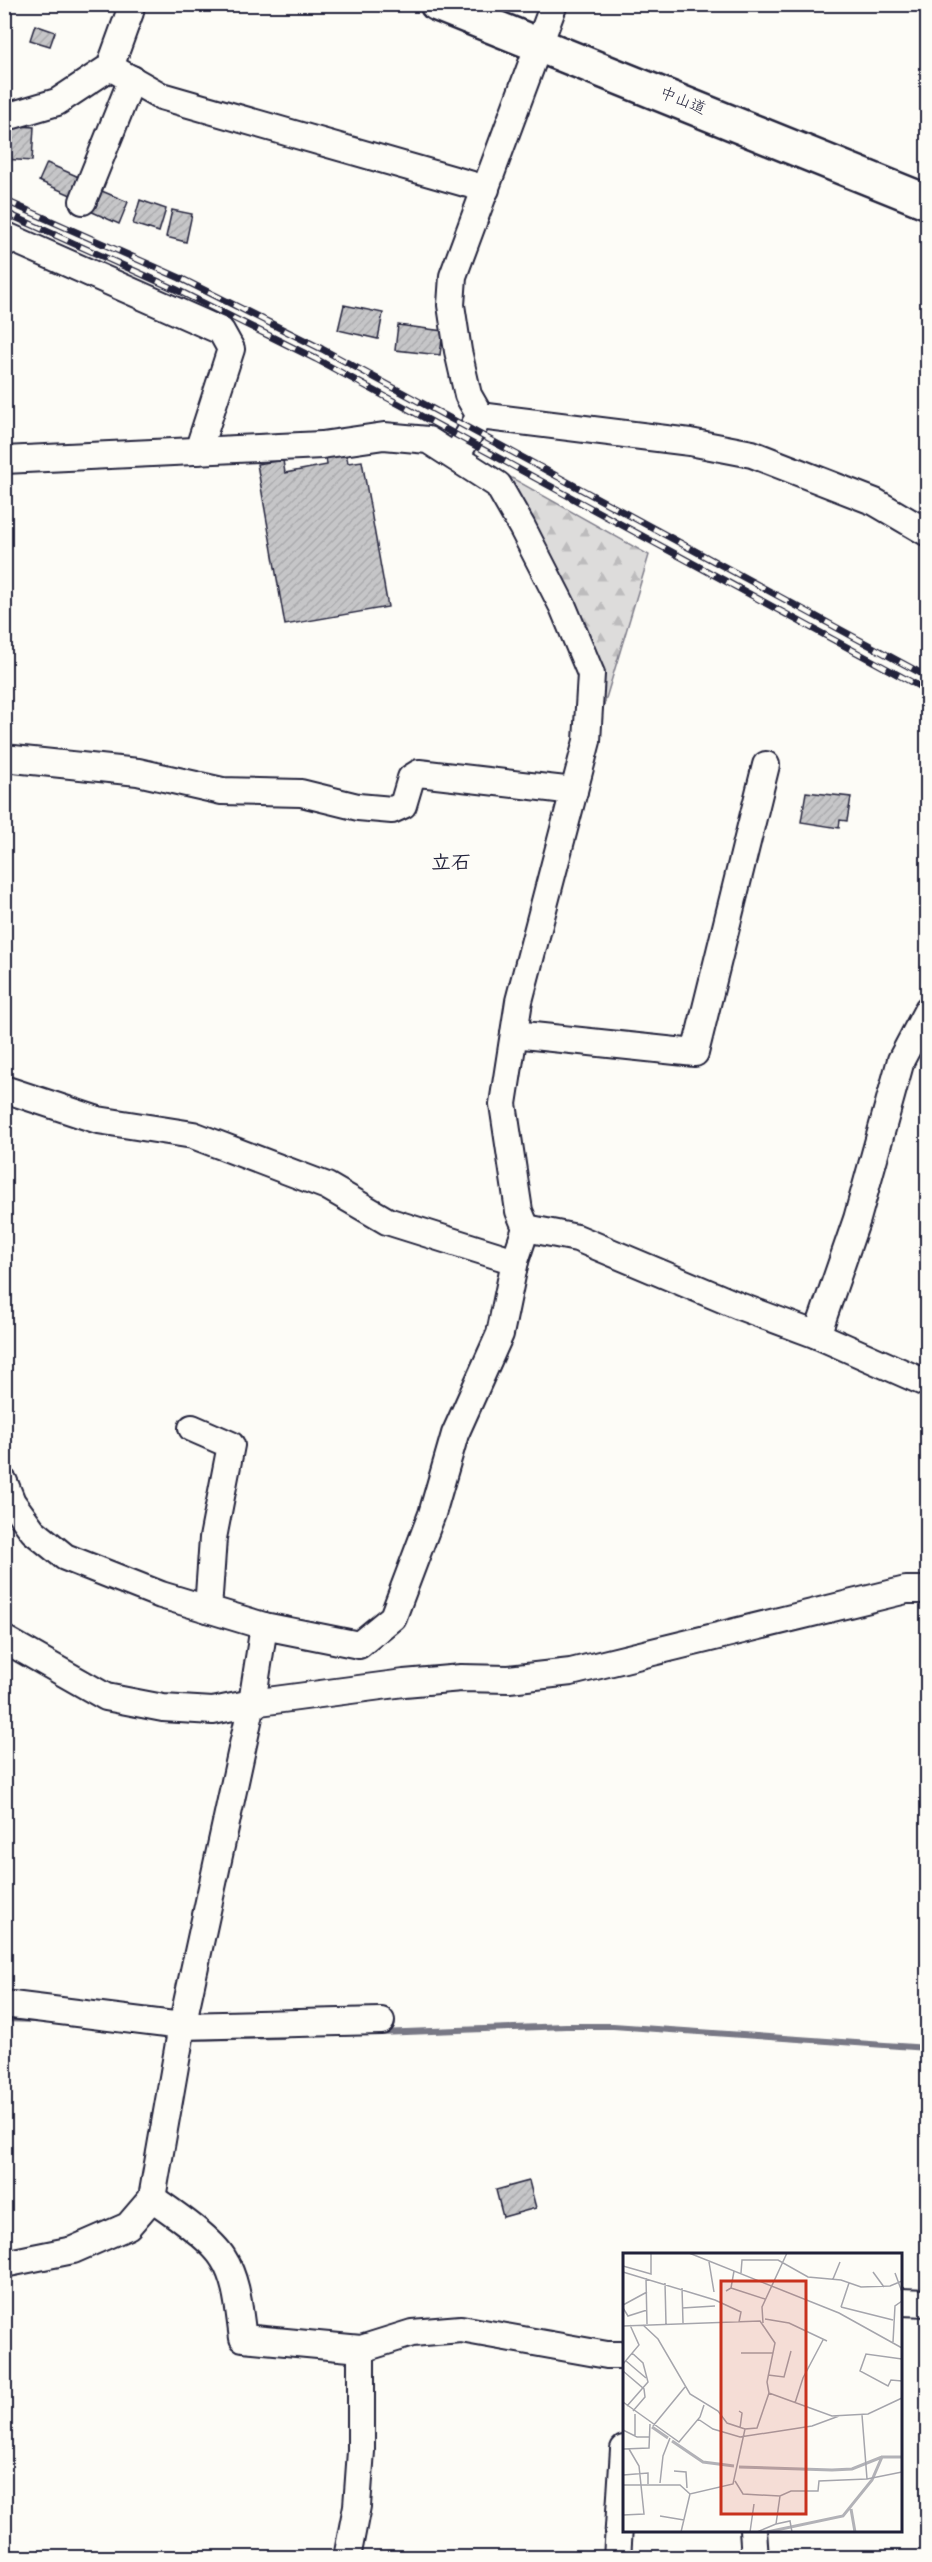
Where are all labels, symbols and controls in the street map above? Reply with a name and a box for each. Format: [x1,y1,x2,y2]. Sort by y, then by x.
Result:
street label: 中山道 [656,84,708,121]
district label: 立石 [431,853,471,877]
inset map [623,2253,902,2532]

